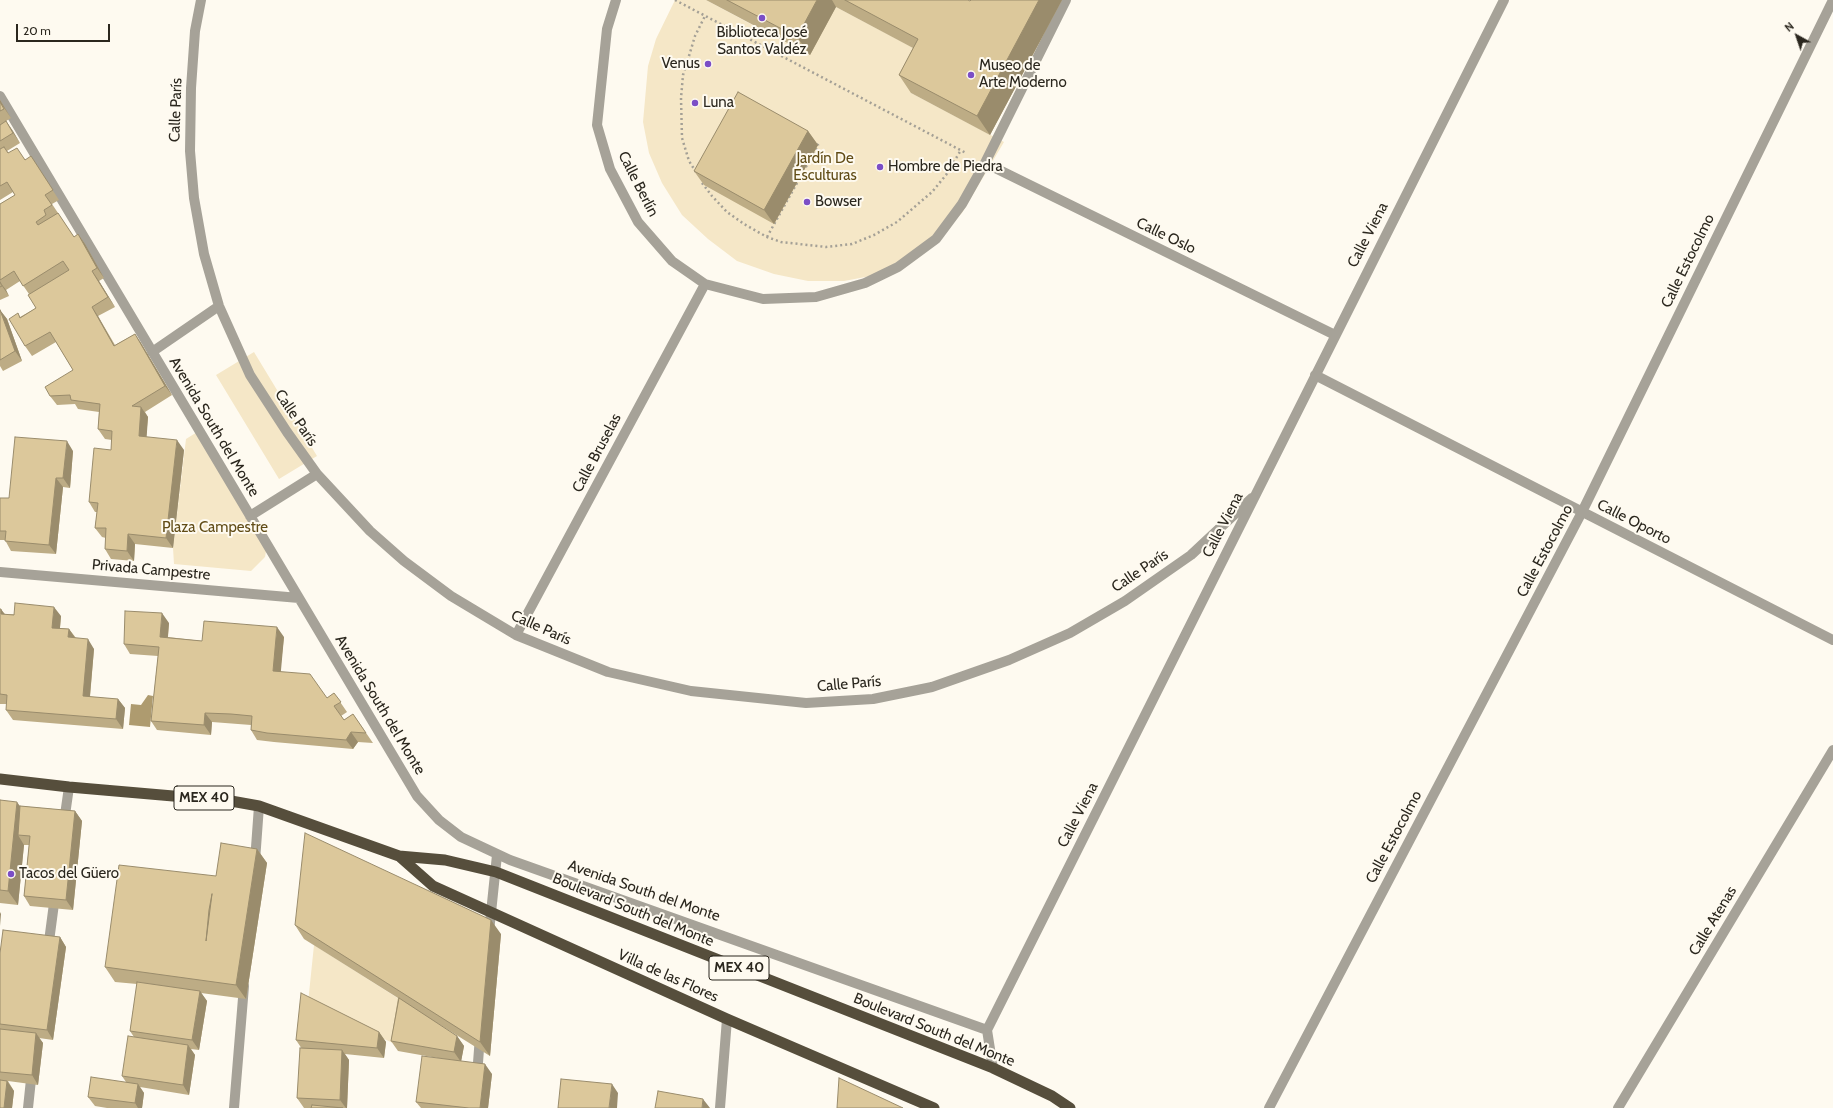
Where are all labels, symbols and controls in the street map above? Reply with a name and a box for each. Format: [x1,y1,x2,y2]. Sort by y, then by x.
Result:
marker: Biblioteca José Santos Valdéz [757,13,767,23]
scale bar [18,16,112,42]
north arrow [1777,16,1817,56]
text: N [1782,19,1797,35]
text: 20 m [23,23,51,38]
place label: Biblioteca José Santos Valdéz [716,24,808,59]
place label: Venus [662,55,700,73]
place label: Museo de Arte Moderno [979,57,1067,92]
marker: Venus [703,59,713,69]
marker: Museo de Arte Moderno [966,70,976,80]
street label: Calle París [166,78,186,142]
place label: Luna [703,94,734,112]
marker: Luna [690,98,700,108]
street label: Calle Berlín [614,148,662,220]
park label: Jardín De Esculturas [793,150,857,185]
place label: Hombre de Piedra [888,158,1003,176]
marker: Hombre de Piedra [875,162,885,172]
place label: Bowser [815,193,862,211]
marker: Bowser [802,197,812,207]
street label: Calle Viena [1344,199,1392,271]
street label: Calle Estocolmo [1658,211,1718,311]
street label: Calle Oslo [1133,214,1199,258]
street label: Avenida South del Monte [165,354,263,500]
street label: Calle París [271,386,321,450]
street label: Calle Bruselas [569,410,625,496]
street label: Calle Viena [1199,489,1247,561]
street label: Calle Oporto [1594,496,1674,548]
street label: Calle Estocolmo [1513,502,1577,600]
park label: Plaza Campestre [162,519,268,537]
street label: Calle París [1108,546,1172,596]
street label: Privada Campestre [91,556,211,584]
street label: Calle París [508,607,574,649]
street label: Avenida South del Monte [331,632,429,778]
street label: Calle París [816,672,882,696]
street label: Calle Viena [1054,779,1102,851]
road number: MEX 40 [174,786,234,810]
street label: Calle Estocolmo [1362,788,1426,886]
street label: Avenida South del Monte [566,857,722,925]
place label: Tacos del Güero [19,865,119,883]
marker: Tacos del Güero [6,869,16,879]
street label: Boulevard South del Monte [550,869,716,951]
street label: Calle Atenas [1685,883,1741,959]
street label: Villa de las Flores [615,946,721,1006]
road number: MEX 40 [709,956,769,980]
street label: Boulevard South del Monte [851,989,1017,1071]

